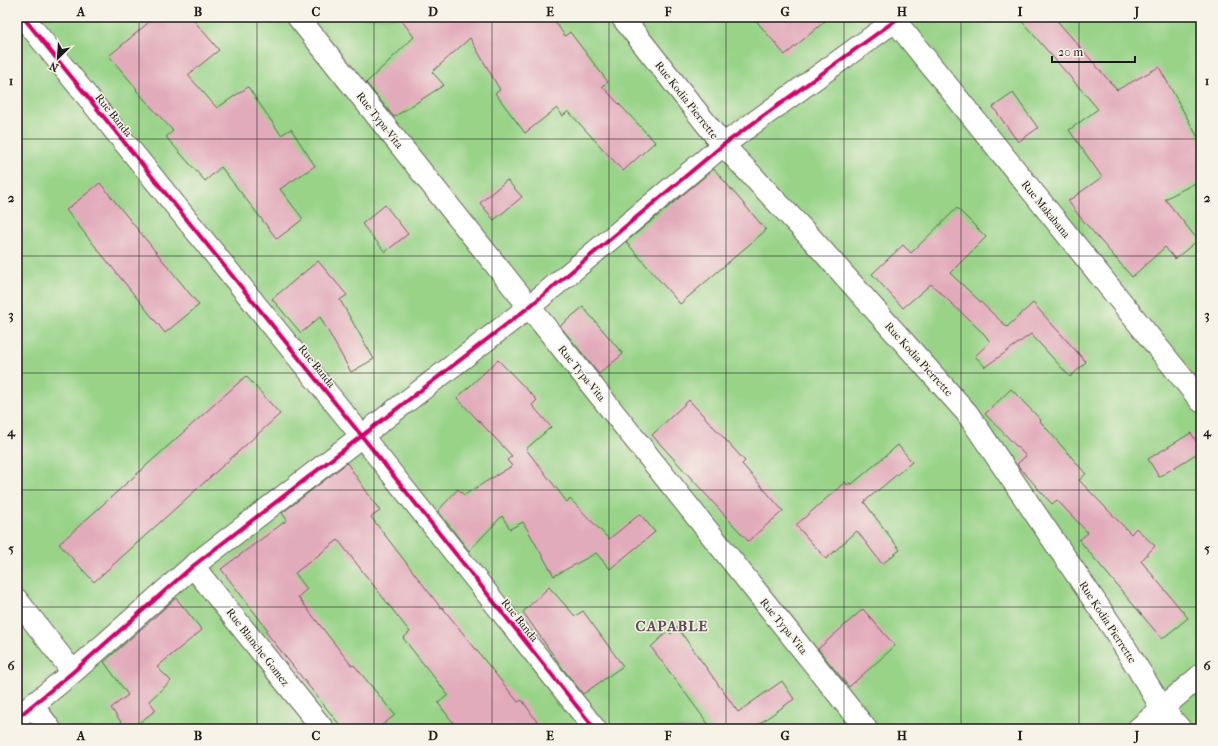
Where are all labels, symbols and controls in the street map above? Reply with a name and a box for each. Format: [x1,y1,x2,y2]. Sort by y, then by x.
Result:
text: A [76,4,86,19]
text: B [194,4,203,19]
text: C [312,4,321,19]
text: D [428,4,438,19]
text: E [546,4,554,19]
text: F [664,4,672,19]
text: G [780,4,790,19]
text: H [897,4,908,19]
text: I [1017,4,1023,19]
text: J [1133,4,1140,20]
north arrow [38,38,78,78]
scale bar [1052,38,1135,64]
text: 20 m [1058,45,1083,59]
text: N [47,59,61,74]
street label: Rue Kodia Pierrette [652,59,721,142]
text: 1 [9,73,14,88]
text: 1 [1205,73,1210,88]
street label: Rue Typa-Vita [354,89,406,152]
street label: Rue Banda [92,91,135,140]
street label: Rue Makabana [1019,178,1073,241]
text: 2 [8,190,15,205]
text: 2 [1204,190,1211,205]
text: 3 [8,307,14,323]
text: 3 [1204,307,1210,323]
street label: Rue Kodia Pierrette [882,320,956,399]
street label: Rue Banda [295,342,338,391]
street label: Rue Typa-Vita [555,343,609,405]
text: 4 [6,424,16,440]
text: 4 [1202,424,1212,440]
text: 5 [8,541,14,556]
text: 5 [1204,541,1210,556]
street label: Rue Kodia Pierrette [1076,579,1139,666]
street label: Rue Banda [498,596,541,645]
street label: Rue Typa-Vita [757,596,811,658]
street label: Rue Blanche Gomez [223,606,292,689]
district label: CAPABLE [636,617,708,635]
text: 6 [7,658,15,673]
text: 6 [1203,658,1211,673]
text: A [76,728,86,743]
text: B [194,728,203,743]
text: C [312,728,321,743]
text: D [428,728,438,743]
text: E [546,728,554,743]
text: F [664,728,672,743]
text: G [780,728,790,743]
text: H [897,728,908,743]
text: I [1017,728,1023,743]
text: J [1133,728,1140,744]

